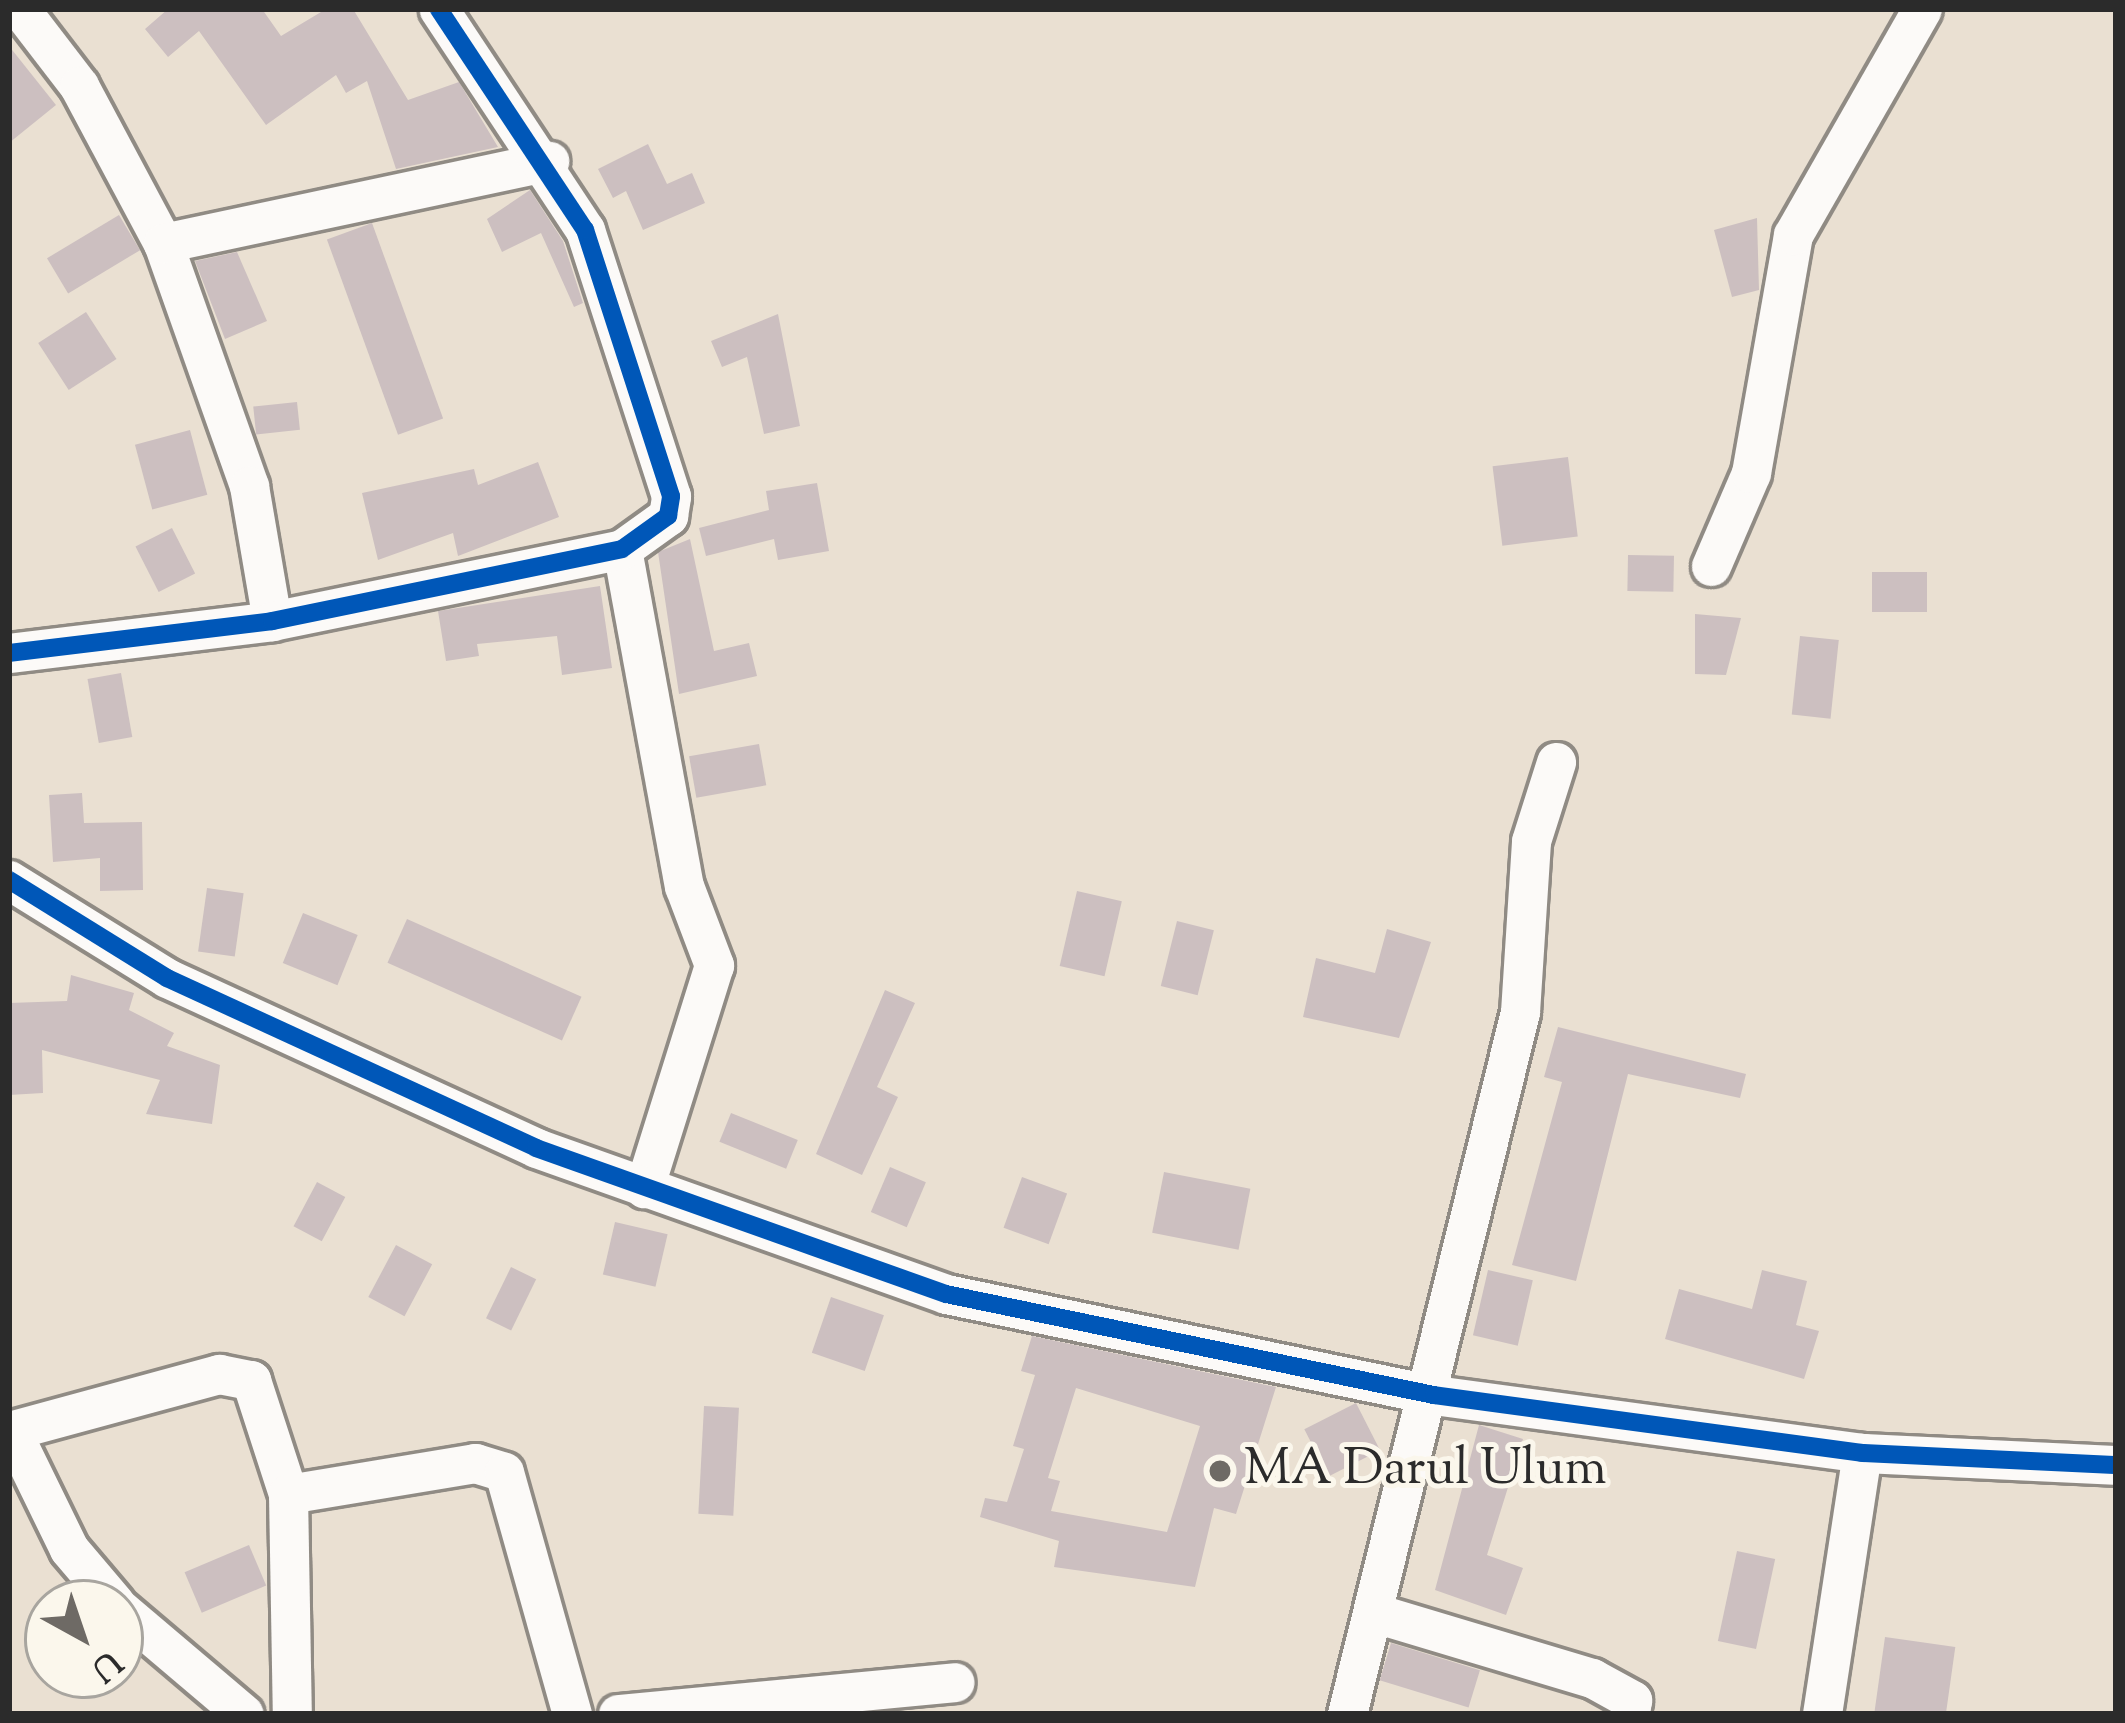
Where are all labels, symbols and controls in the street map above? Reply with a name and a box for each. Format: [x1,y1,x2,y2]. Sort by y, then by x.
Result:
place label: MA Darul Ulum [1244,1440,1607,1502]
marker: MA Darul Ulum [1207,1458,1233,1484]
north arrow [24,1579,144,1699]
text: U [79,1637,131,1691]

